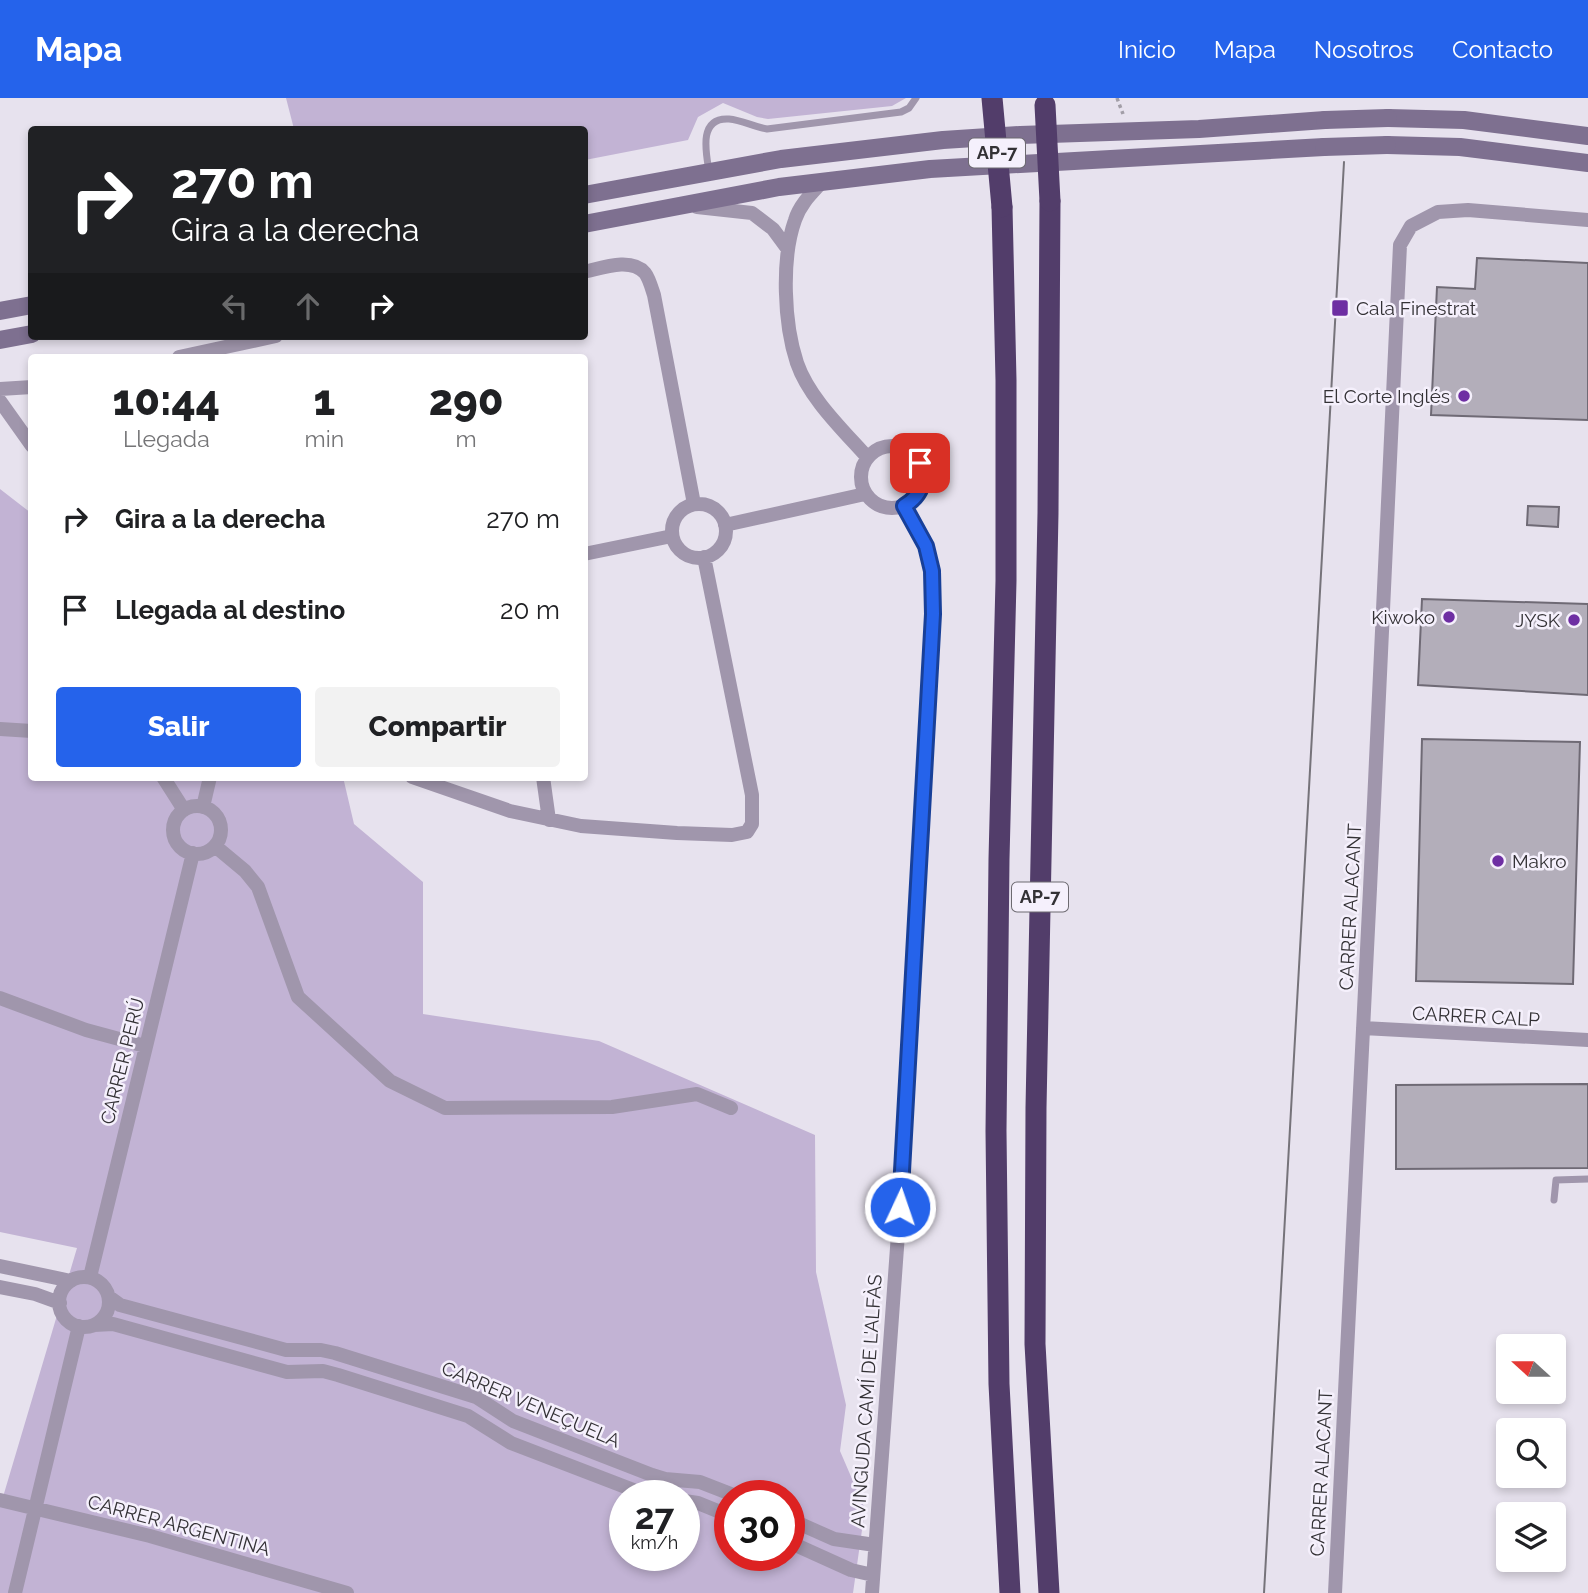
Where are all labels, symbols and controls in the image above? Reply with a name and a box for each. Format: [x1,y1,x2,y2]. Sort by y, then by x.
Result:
text: Mapa [35,30,122,69]
text: Inicio [1118,35,1176,64]
text: Mapa [1214,35,1276,64]
text: Nosotros [1314,35,1414,64]
text: Contacto [1452,35,1553,64]
road number: AP-7 [969,138,1025,168]
text: 270 m [171,152,314,209]
icon: right [56,154,147,245]
text: Gira a la derecha [171,211,419,248]
icon: left [216,287,254,325]
icon: ahead [289,287,327,325]
icon: right [362,287,400,325]
place label: Cala Finestrat [1356,297,1477,319]
marker: Cala Finestrat [1330,298,1350,318]
text: 10:44 [112,376,220,425]
text: 1 [313,376,335,425]
text: 290 [429,376,504,425]
place label: El Corte Inglés [1323,385,1450,407]
marker: El Corte Inglés [1456,388,1472,404]
text: Llegada [123,425,210,452]
text: min [305,425,344,452]
text: m [456,425,477,452]
pin [890,433,950,493]
icon: arrive [901,444,939,482]
icon: right [56,500,94,538]
text: Gira a la derecha [115,504,325,534]
text: 270 m [486,504,560,534]
icon: arrive [56,591,94,629]
text: Llegada al destino [115,595,345,625]
text: 20 m [500,595,560,625]
place label: Kiwoko [1371,606,1435,628]
marker: Kiwoko [1441,609,1457,625]
place label: JYSK [1515,609,1561,631]
marker: JYSK [1566,612,1582,628]
button: Salir [56,687,301,767]
button: Compartir [315,687,560,767]
street label: CARRER ALACANT [1335,823,1365,991]
place label: Makro [1512,850,1567,872]
marker: Makro [1490,853,1506,869]
road number: AP-7 [1012,882,1068,912]
street label: CARRER PERÚ [96,996,148,1126]
street label: CARRER CALP [1412,1002,1541,1030]
position arrow [863,1170,937,1244]
street label: AVINGUDA CAMÍ DE L'ALFÀS [846,1274,886,1528]
north arrow [1496,1334,1566,1404]
map controls [1496,1334,1566,1572]
street label: CARRER VENEÇUELA [438,1356,624,1452]
street label: CARRER ALACANT [1306,1389,1336,1557]
button: search [1496,1418,1566,1488]
speed limit sign: 30 [714,1480,805,1571]
street label: CARRER ARGENTINA [86,1490,273,1560]
text: 27 [635,1496,674,1537]
button: layers [1496,1502,1566,1572]
text: km/h [631,1532,678,1553]

